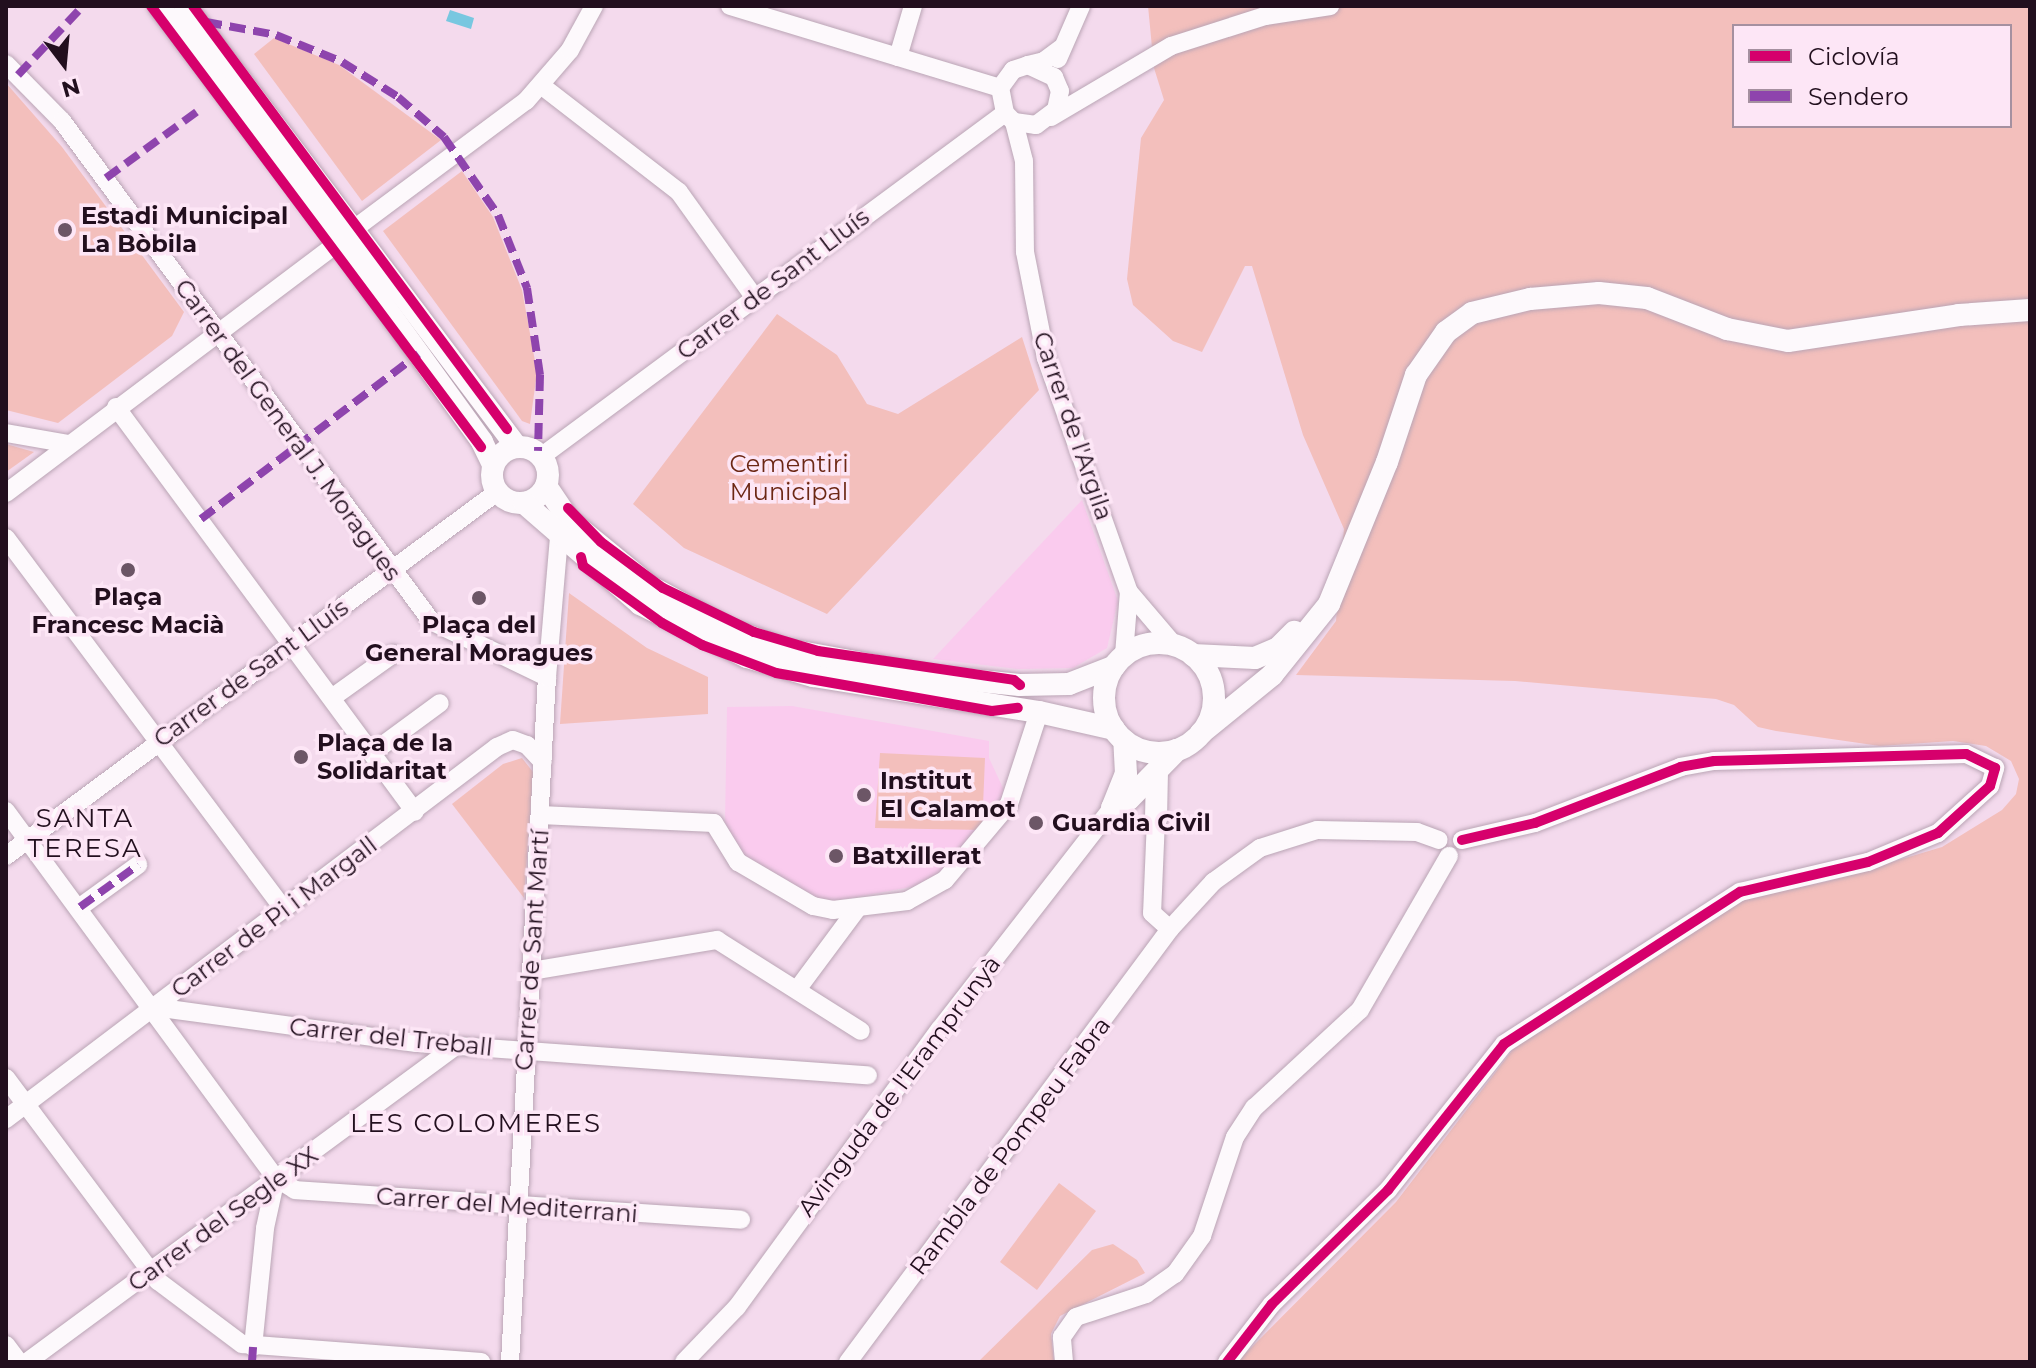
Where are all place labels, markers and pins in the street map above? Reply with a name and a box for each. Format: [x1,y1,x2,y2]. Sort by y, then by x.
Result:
place label: Estadi Municipal La Bòbila [81,202,288,258]
marker: Estadi Municipal La Bòbila [56,221,74,239]
marker: Plaça Francesc Macià [119,561,137,579]
place label: Plaça Francesc Macià [32,583,224,639]
marker: Plaça del General Moragues [470,589,488,607]
place label: Plaça del General Moragues [365,611,593,667]
place label: Plaça de la Solidaritat [317,729,453,785]
marker: Plaça de la Solidaritat [292,748,310,766]
place label: Institut El Calamot [880,767,1016,823]
marker: Institut El Calamot [855,786,873,804]
place label: Guardia Civil [1052,809,1211,837]
marker: Guardia Civil [1027,814,1045,832]
place label: Batxillerat [852,842,981,870]
marker: Batxillerat [827,847,845,865]

